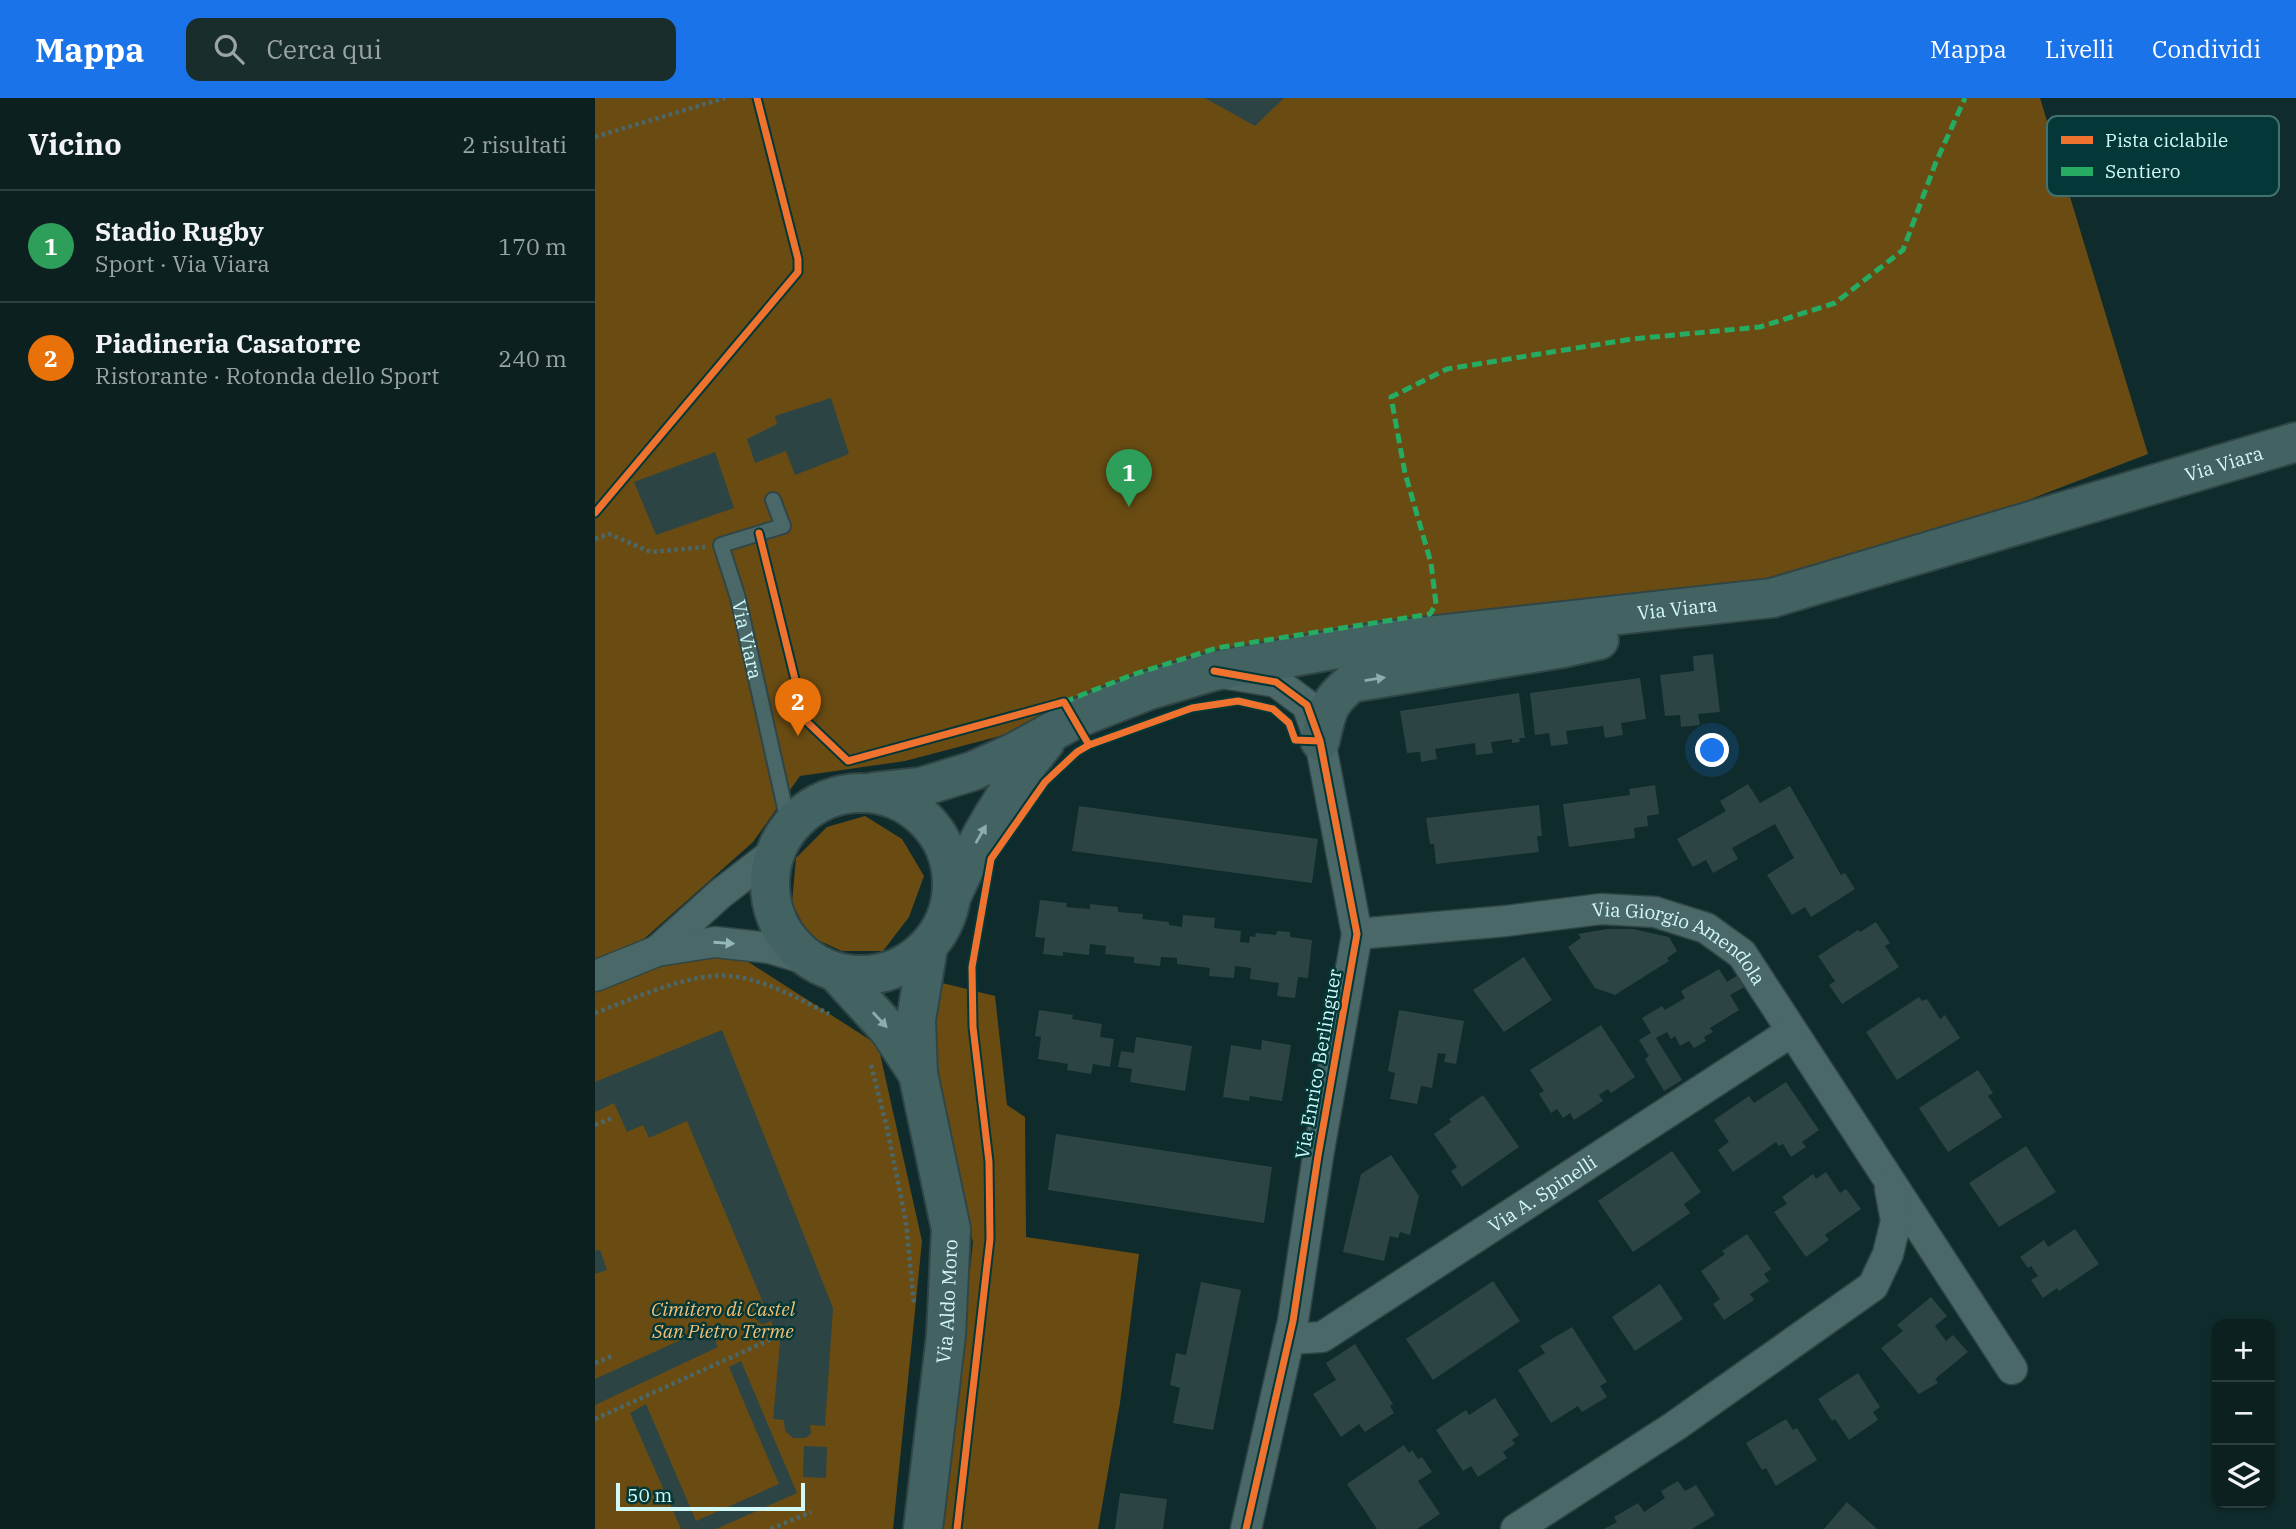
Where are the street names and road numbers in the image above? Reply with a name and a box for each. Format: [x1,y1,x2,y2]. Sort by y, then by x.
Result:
street label: Via Viara [2182,440,2266,486]
street label: Via Viara [1636,592,1718,625]
street label: Via Viara [727,598,768,681]
street label: Via Giorgio Amendola [1591,897,1771,989]
street label: Via Enrico Berlinguer [1289,967,1347,1161]
street label: Via A. Spinelli [1484,1150,1601,1238]
street label: Via Aldo Moro [931,1239,963,1365]

